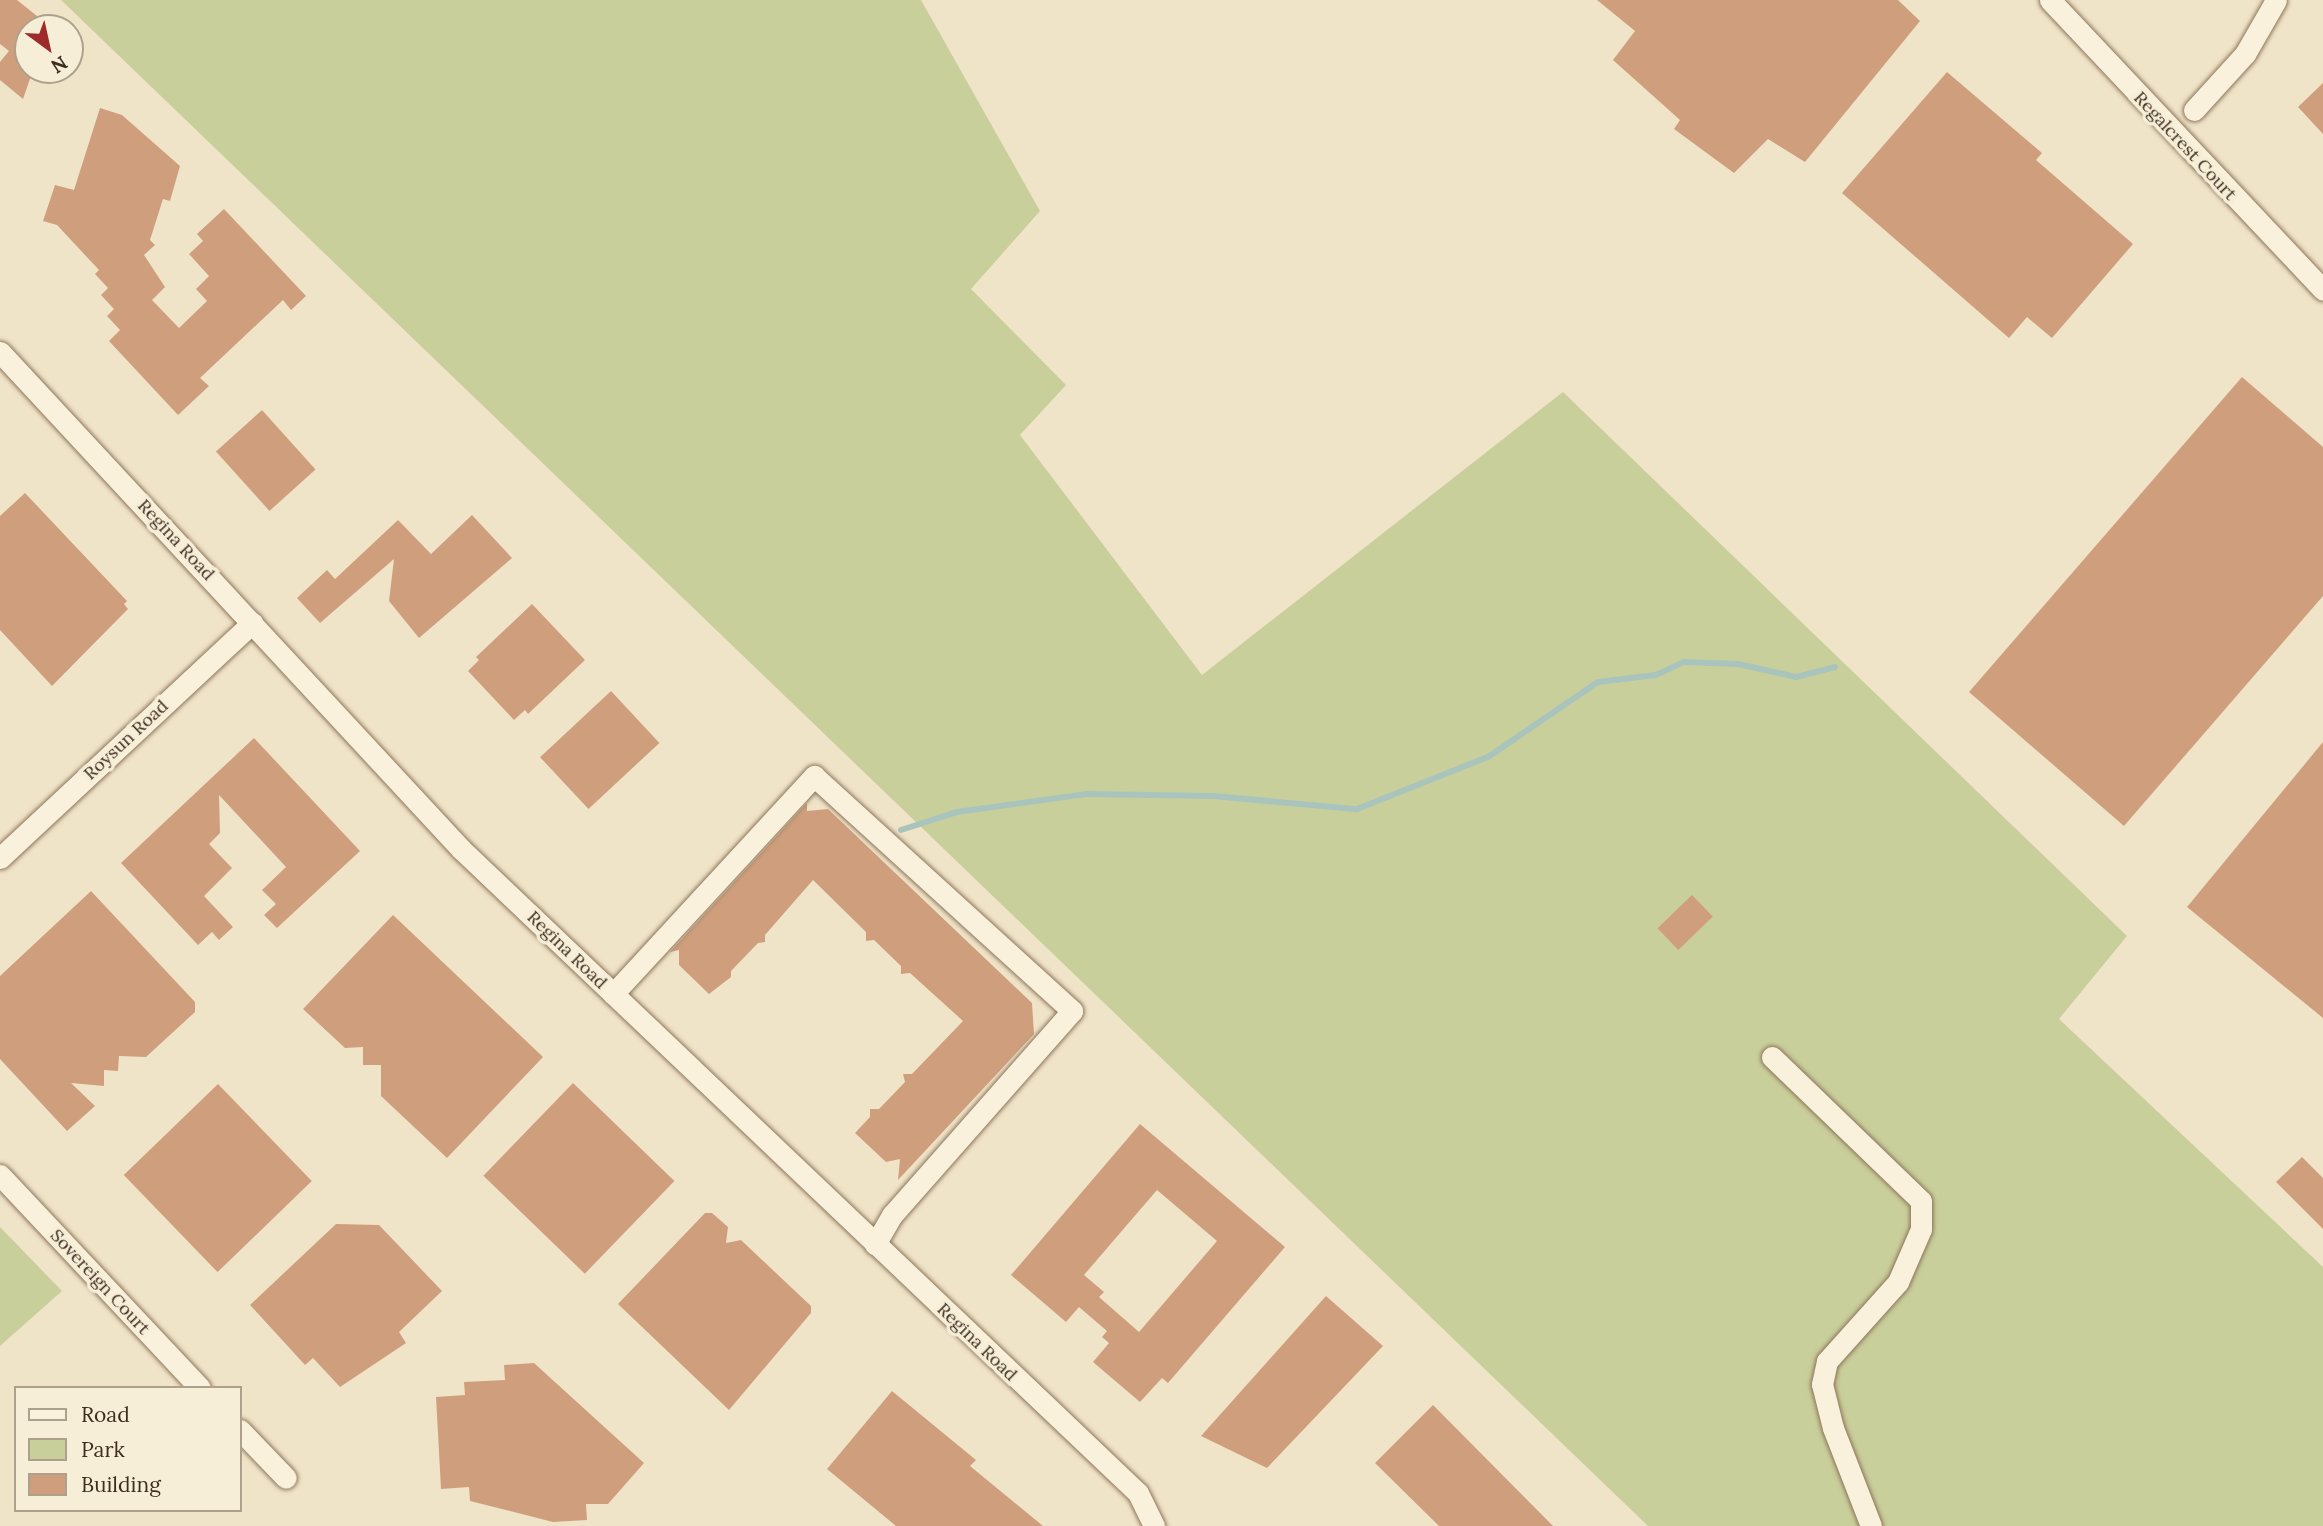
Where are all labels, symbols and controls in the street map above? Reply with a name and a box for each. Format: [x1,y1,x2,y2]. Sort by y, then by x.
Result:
north arrow [14,14,84,84]
text: N [47,51,72,79]
street label: Regalcrest Court [2129,87,2241,205]
street label: Regina Road [133,495,219,585]
street label: Roysun Road [79,695,173,785]
street label: Regina Road [522,906,612,994]
street label: Sovereign Court [46,1225,154,1339]
street label: Regina Road [932,1298,1022,1386]
legend [14,1386,242,1512]
text: Road [81,1401,130,1428]
text: Park [81,1436,125,1463]
text: Building [81,1471,161,1498]

